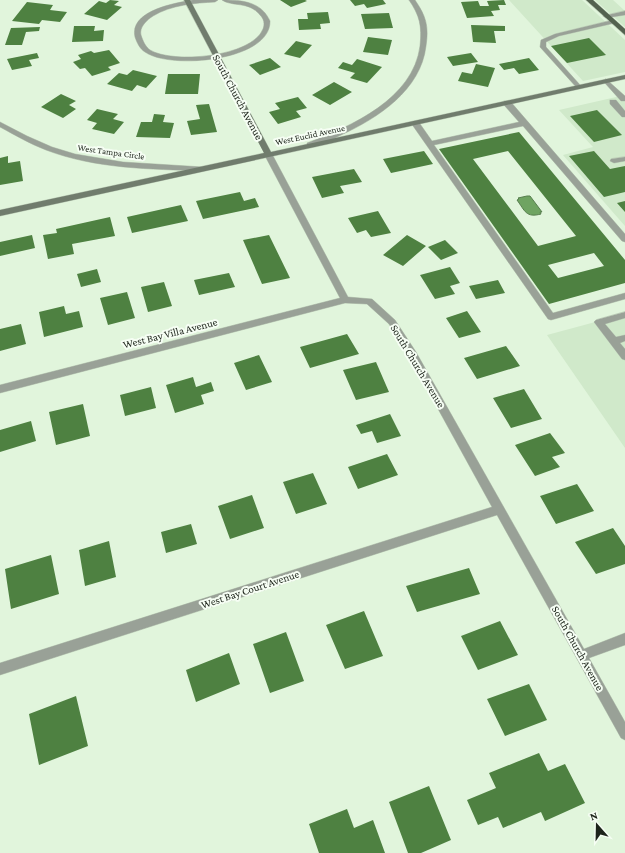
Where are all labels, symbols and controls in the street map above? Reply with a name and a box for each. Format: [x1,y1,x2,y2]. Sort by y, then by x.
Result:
street label: South Church Avenue [210,52,266,142]
street label: West Euclid Avenue [274,123,346,147]
street label: West Tampa Circle [77,142,145,162]
street label: West Bay Villa Avenue [121,315,219,352]
street label: South Church Avenue [388,322,448,410]
street label: West Bay Court Avenue [199,567,301,611]
street label: South Church Avenue [550,604,606,693]
north arrow [577,805,617,845]
text: N [588,809,600,823]

